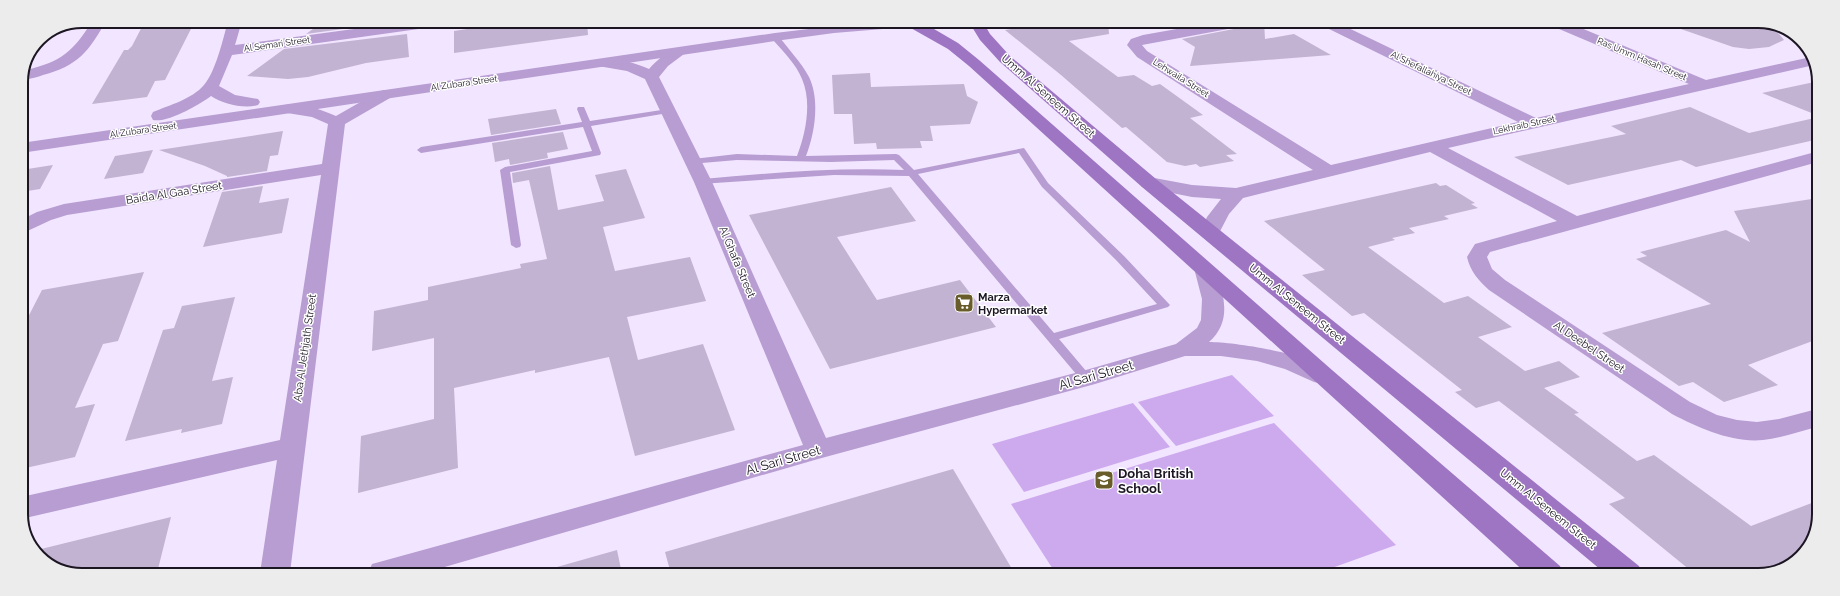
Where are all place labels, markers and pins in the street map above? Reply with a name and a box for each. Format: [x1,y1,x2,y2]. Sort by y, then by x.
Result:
place label: Marza Hypermarket [978,291,1048,317]
supermarket icon: Marza Hypermarket [953,292,975,314]
place label: Doha British School [1118,466,1194,496]
school or university icon: Doha British School [1093,469,1115,491]

